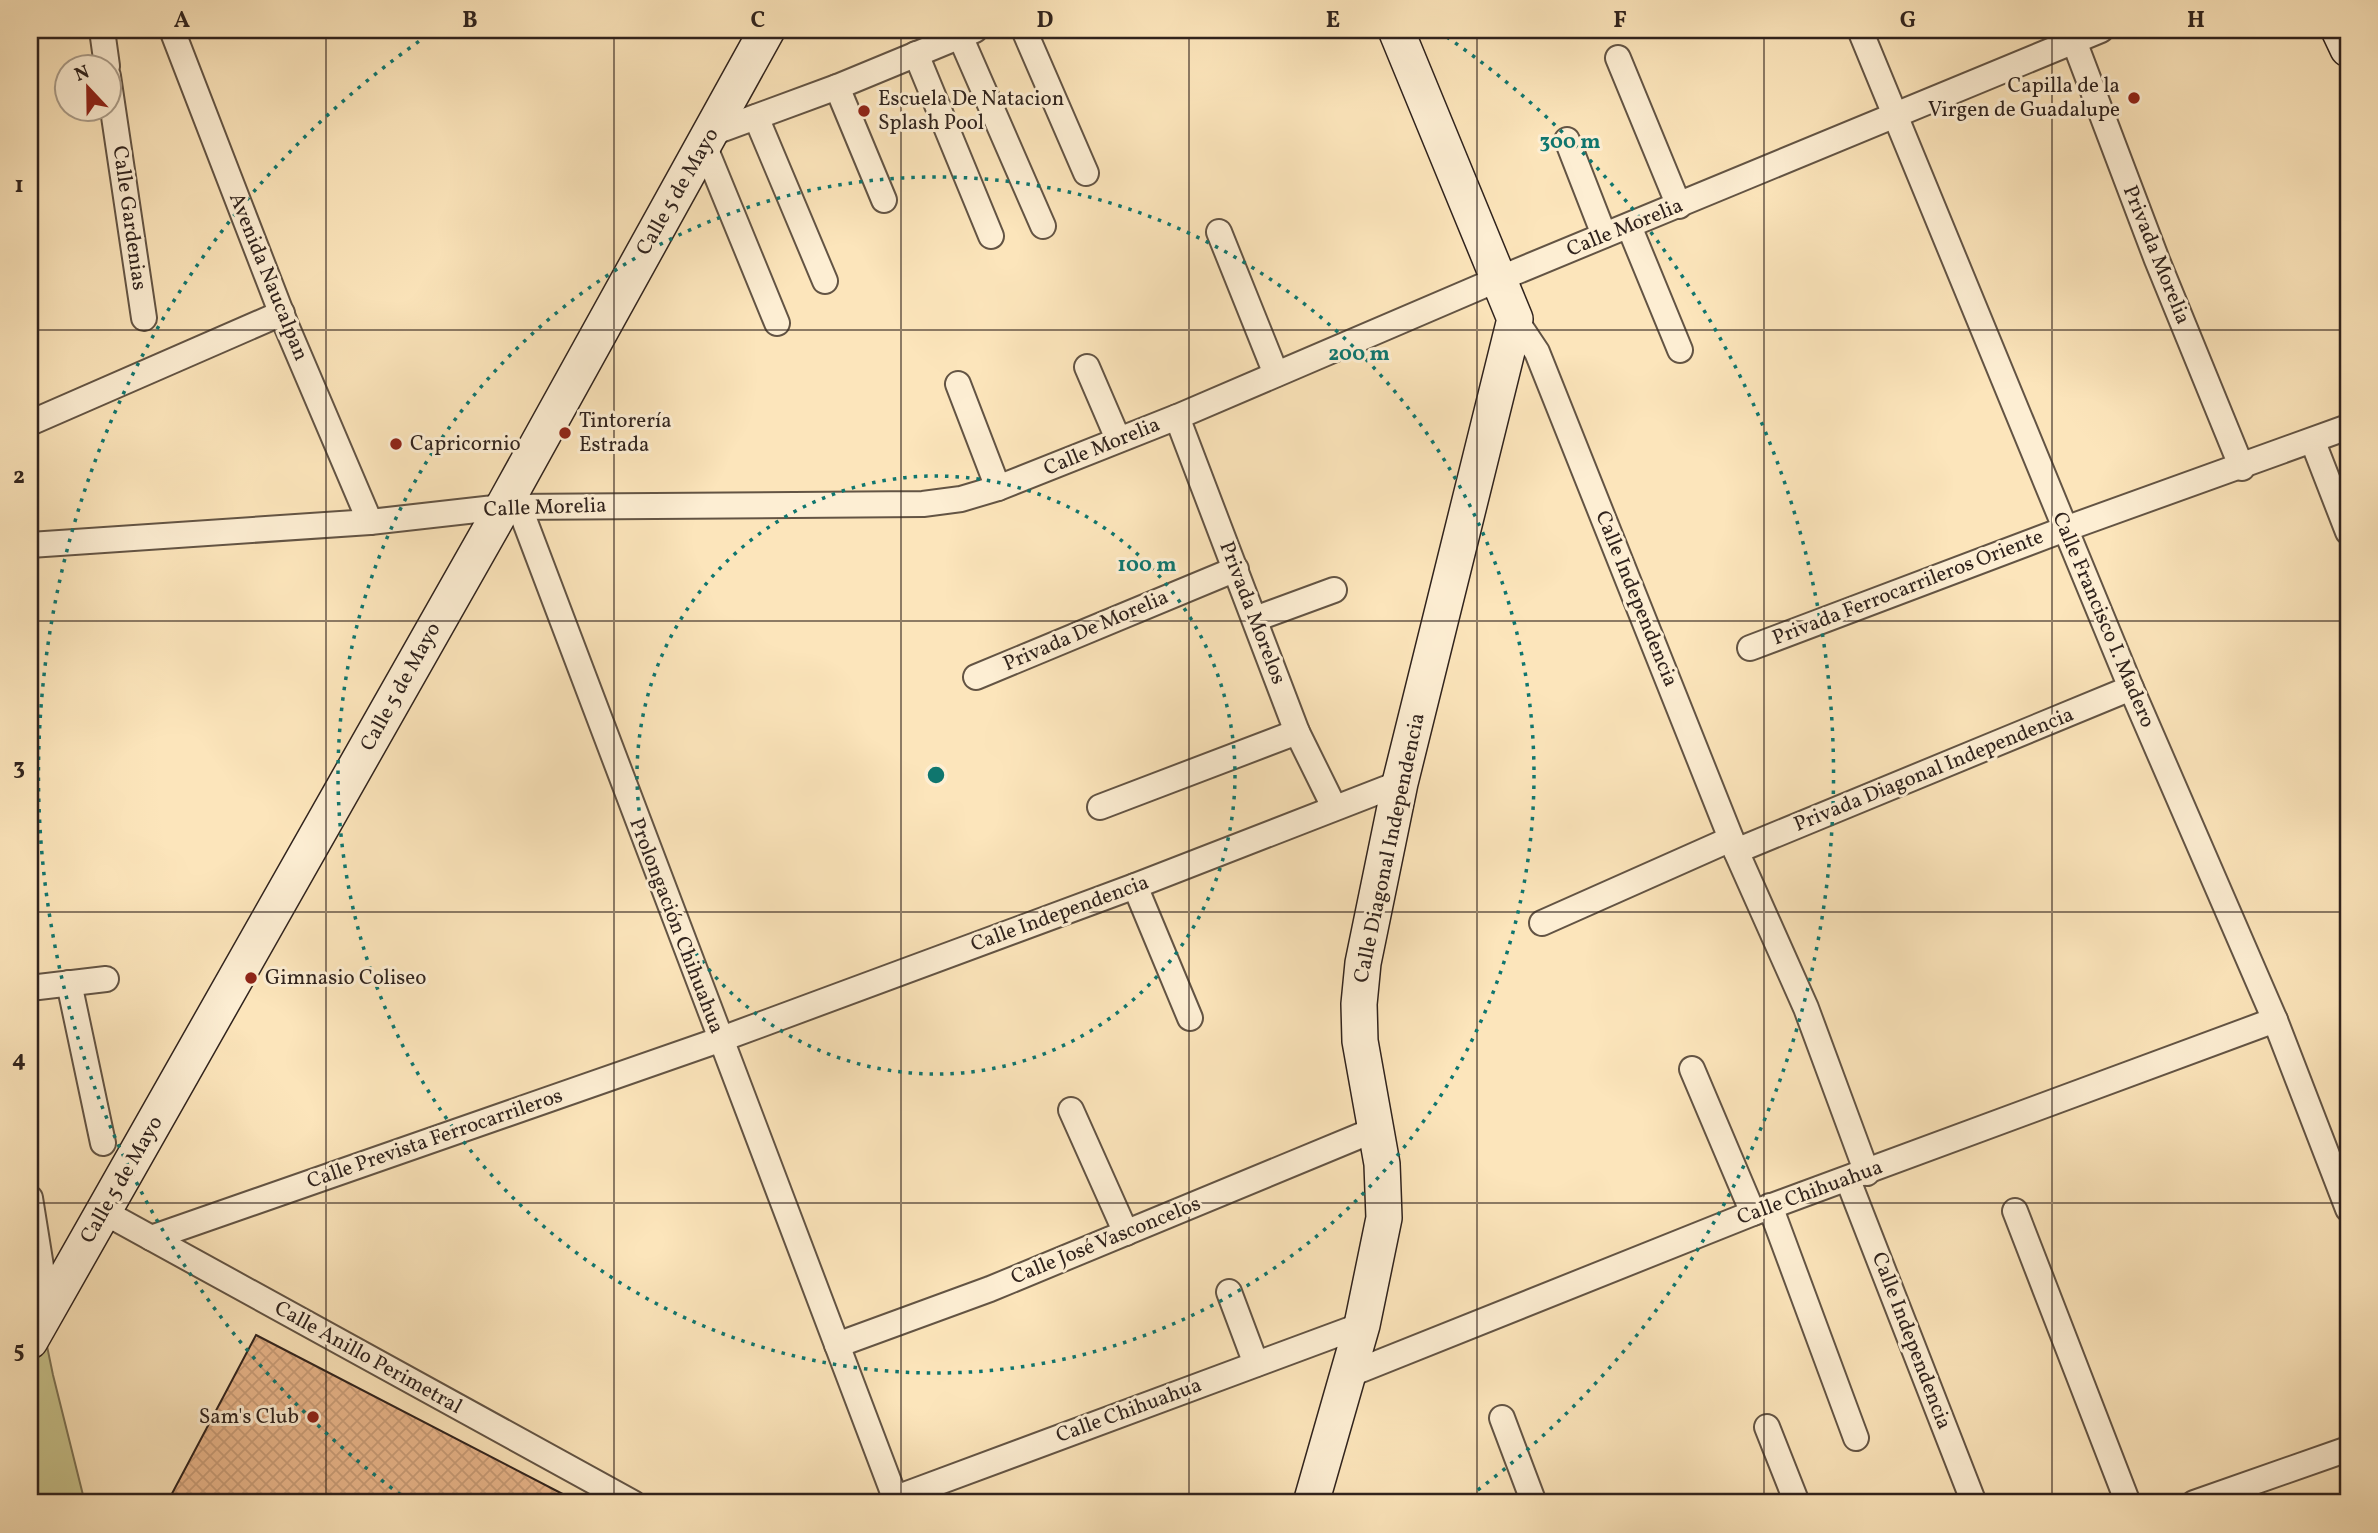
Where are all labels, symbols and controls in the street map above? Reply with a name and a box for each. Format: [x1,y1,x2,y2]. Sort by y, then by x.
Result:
text: A [174,5,190,37]
text: B [462,5,478,37]
text: C [751,5,765,37]
text: D [1037,5,1054,37]
text: E [1326,5,1340,37]
text: F [1613,5,1627,37]
text: G [1900,5,1916,37]
text: H [2187,5,2205,37]
north arrow [52,52,122,122]
text: N [71,59,94,89]
place label: Capilla de la Virgen de Guadalupe [1928,72,2120,125]
place label: Escuela De Natacion Splash Pool [878,85,1064,138]
marker: Capilla de la Virgen de Guadalupe [2126,90,2142,106]
marker: Escuela De Natacion Splash Pool [856,103,872,119]
street label: Calle 5 de Mayo [630,123,726,261]
text: 300 m [1540,128,1600,157]
street label: Calle Gardenias [105,144,153,292]
text: 1 [14,170,24,202]
street label: Privada Morelia [2115,181,2197,329]
street label: Avenida Naucalpan [221,189,315,365]
street label: Calle Morelia [1563,192,1687,264]
text: 200 m [1328,340,1390,369]
place label: Tintorería Estrada [579,407,672,460]
street label: Calle Morelia [1040,411,1164,483]
marker: Tintorería Estrada [557,425,573,441]
place label: Capricornio [410,430,521,459]
marker: Capricornio [388,436,404,452]
text: 2 [13,461,25,493]
street label: Calle Morelia [483,491,607,525]
street label: Calle Independencia [1587,507,1685,691]
street label: Calle Francisco I. Madero [2044,508,2162,732]
street label: Privada Ferrocarrileros Oriente [1768,523,2048,653]
street label: Privada Morelos [1211,537,1293,689]
text: 100 m [1117,551,1177,580]
street label: Privada De Morelia [999,583,1173,679]
street label: Calle 5 de Mayo [354,617,448,757]
street label: Privada Diagonal Independencia [1790,700,2078,840]
street label: Calle Diagonal Independencia [1347,710,1433,986]
text: 3 [13,752,25,784]
centre of rings [924,763,948,787]
street label: Prolongación Chihuahua [621,814,731,1038]
street label: Calle Independencia [967,868,1153,960]
place label: Gimnasio Coliseo [265,964,426,993]
marker: Gimnasio Coliseo [243,970,259,986]
text: 4 [12,1044,26,1076]
street label: Calle Prevista Ferrocarrileros [303,1082,567,1196]
street label: Calle 5 de Mayo [74,1111,170,1249]
street label: Calle Chihuahua [1733,1153,1887,1233]
street label: Calle José Vasconcelos [1007,1190,1205,1292]
street label: Calle Independencia [1864,1248,1958,1434]
street label: Calle Anillo Perimetral [269,1294,467,1422]
text: 5 [13,1335,25,1367]
street label: Calle Chihuahua [1052,1371,1206,1451]
place label: Sam's Club [199,1403,299,1432]
marker: Sam's Club [305,1409,321,1425]

